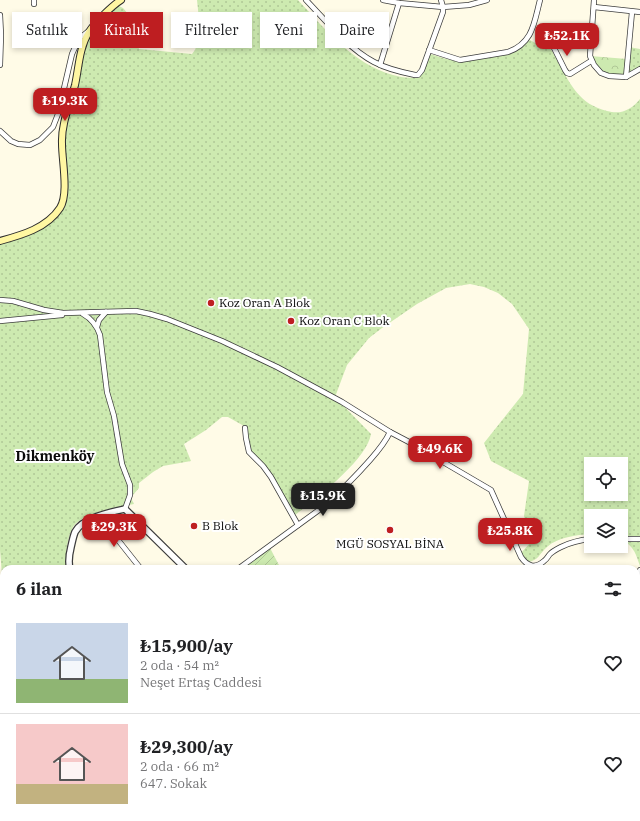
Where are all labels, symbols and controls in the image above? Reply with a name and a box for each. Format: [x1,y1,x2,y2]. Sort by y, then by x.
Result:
chip: Satılık [12,12,82,48]
chip: Kiralık [90,12,163,48]
chip: Filtreler [171,12,252,48]
chip: Yeni [260,12,317,48]
chip: Daire [325,12,389,48]
pin: ₺52.1K [534,23,600,57]
text: ₺52.1K [544,27,590,44]
pin: ₺19.3K [32,88,98,122]
text: ₺19.3K [42,92,88,109]
place label: Koz Oran A Blok [219,295,310,310]
marker: Koz Oran A Blok [206,298,216,308]
place label: Koz Oran C Blok [299,313,390,328]
marker: Koz Oran C Blok [286,316,296,326]
pin: ₺49.6K [407,436,473,470]
text: ₺49.6K [417,440,463,457]
district label: Dikmenköy [15,447,95,465]
map controls [584,457,628,553]
button: locate [584,457,628,501]
pin: ₺15.9K [290,483,356,517]
text: ₺15.9K [300,487,346,504]
button: layers [584,509,628,553]
pin: ₺29.3K [81,514,147,548]
text: ₺29.3K [91,518,137,535]
place label: B Blok [202,518,238,533]
pin: ₺25.8K [477,518,543,552]
marker: B Blok [189,521,199,531]
text: ₺25.8K [487,522,533,539]
marker: MGÜ SOSYAL BİNA [385,525,395,535]
place label: MGÜ SOSYAL BİNA [336,536,445,551]
text: 6 ilan [16,578,62,600]
icon: filters [602,578,624,600]
text: ₺15,900/ay [140,635,233,657]
icon: home [48,639,96,687]
icon: heart [602,652,624,674]
text: 2 oda · 54 m² [140,657,219,674]
text: Neşet Ertaş Caddesi [140,674,262,691]
text: ₺29,300/ay [140,736,233,758]
icon: home [48,740,96,788]
icon: heart [602,753,624,775]
text: 2 oda · 66 m² [140,758,219,775]
text: 647. Sokak [140,775,207,792]

